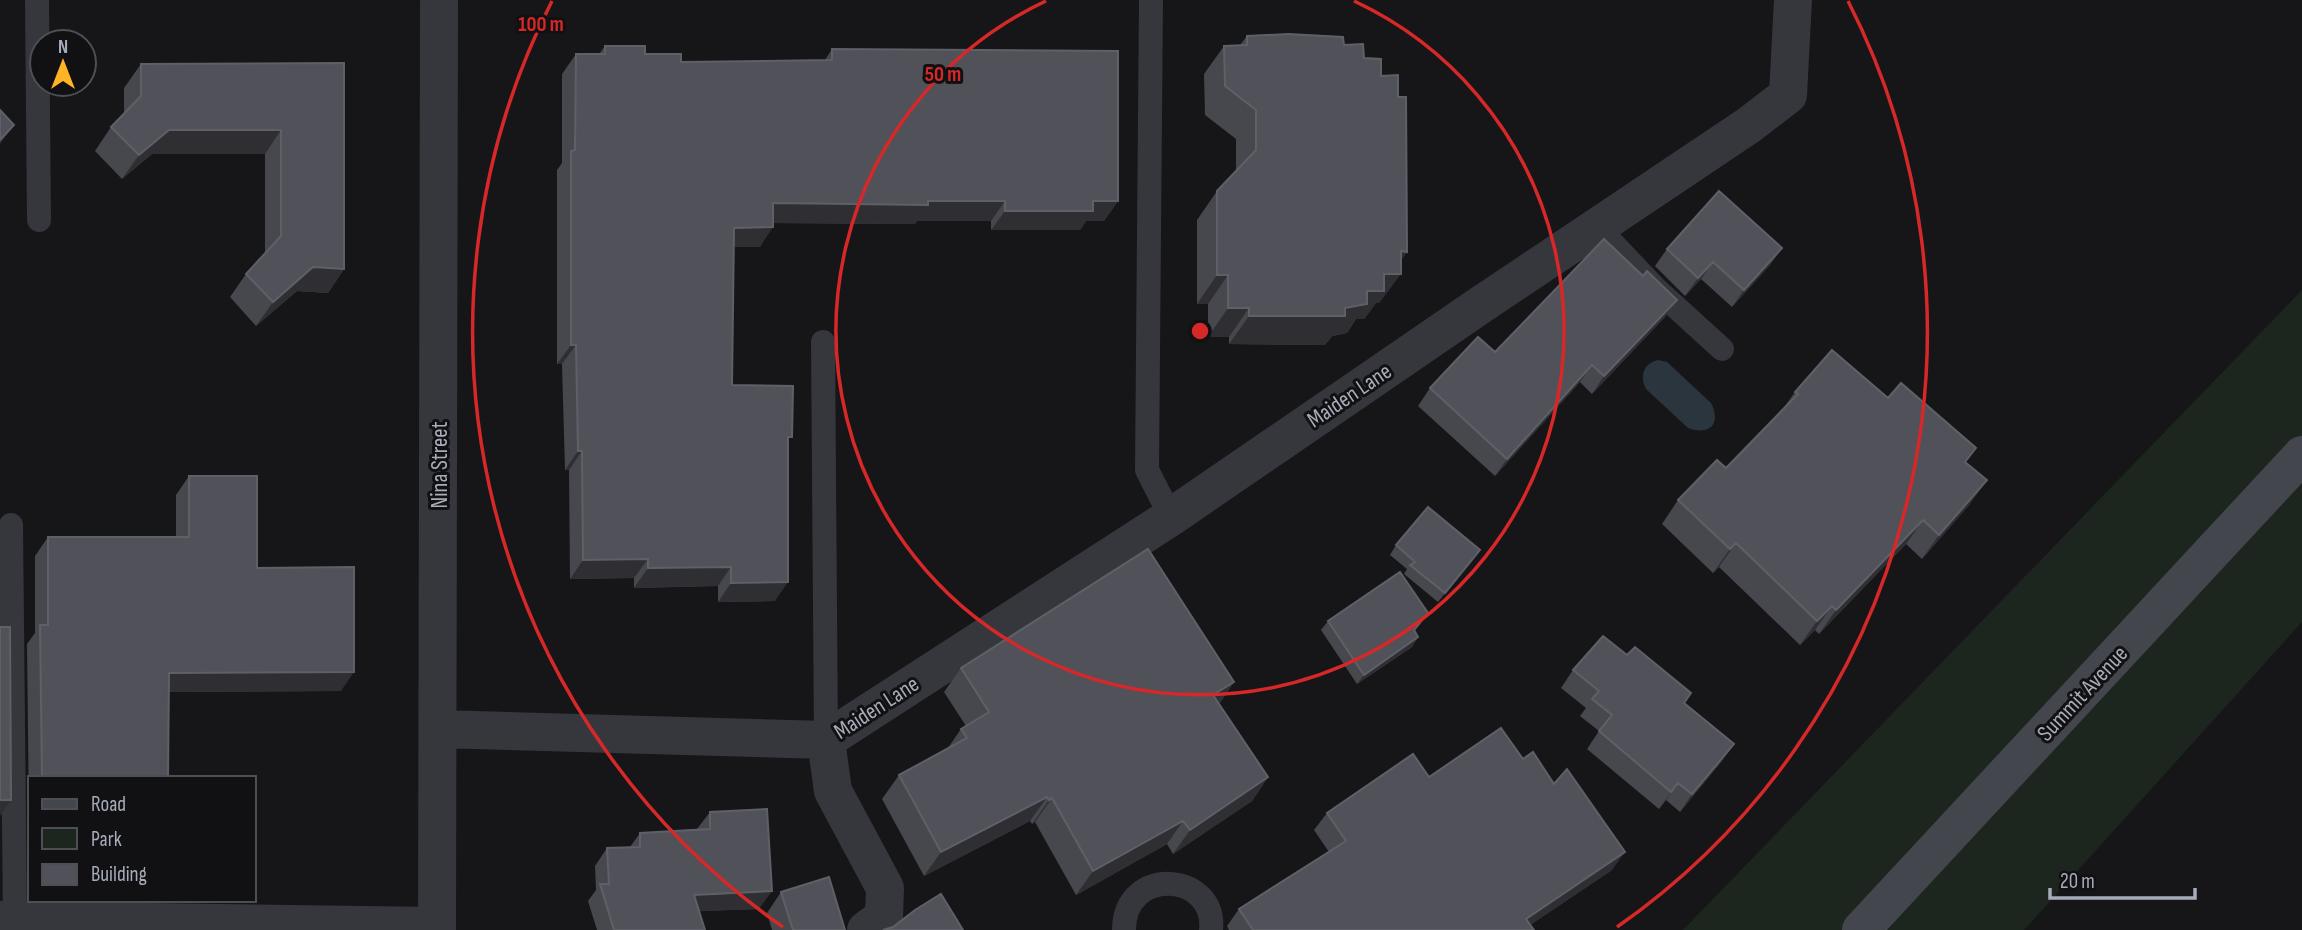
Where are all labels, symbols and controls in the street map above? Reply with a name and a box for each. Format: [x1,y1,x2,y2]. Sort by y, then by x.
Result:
text: 100 m [518,12,564,37]
north arrow [28,28,98,98]
text: N [58,36,68,59]
text: 50 m [925,62,961,87]
centre of rings [1188,319,1212,343]
street label: Maiden Lane [1302,357,1397,434]
street label: Nina Street [426,422,454,508]
street label: Summit Avenue [2032,640,2134,747]
street label: Maiden Lane [829,670,924,746]
legend [28,776,256,902]
text: Road [91,792,126,817]
text: Park [91,827,122,852]
scale bar [2050,856,2195,900]
text: Building [91,862,147,887]
text: 20 m [2060,869,2095,894]

